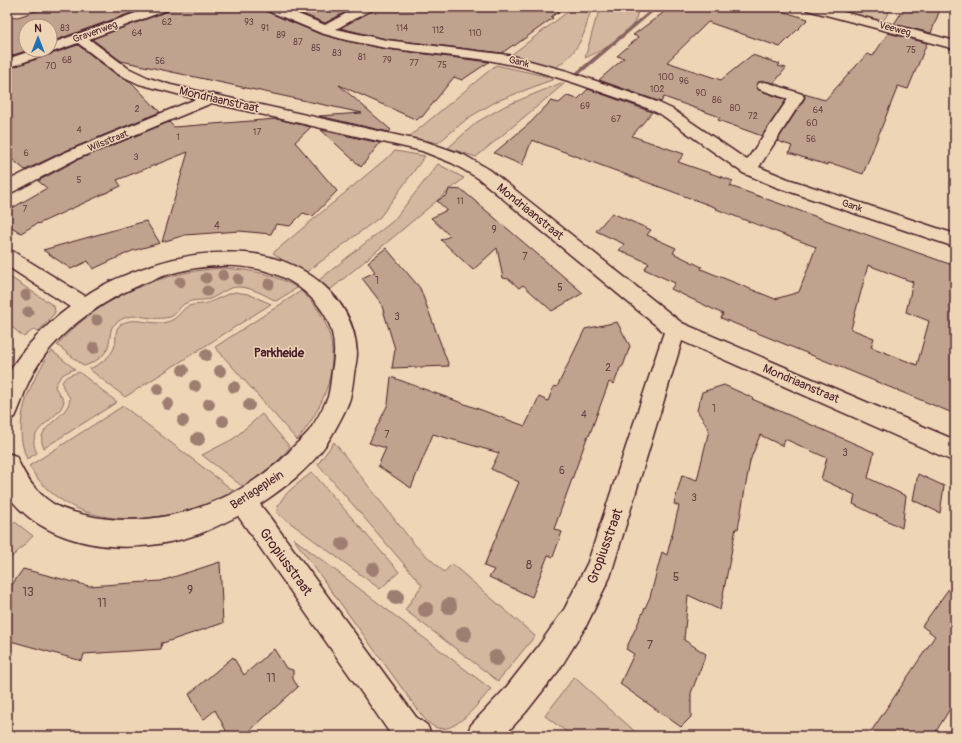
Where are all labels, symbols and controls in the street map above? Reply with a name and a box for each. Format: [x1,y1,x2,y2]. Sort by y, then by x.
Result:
house number: 62 [162,17,172,28]
house number: 93 [244,17,254,28]
north arrow [18,18,58,58]
street label: Gravenweg [71,18,119,46]
street label: Veeweg [878,19,912,39]
text: N [34,22,42,35]
house number: 83 [60,23,70,34]
house number: 91 [261,23,269,34]
house number: 114 [396,23,409,34]
house number: 112 [432,25,444,36]
house number: 64 [132,28,143,39]
house number: 110 [468,28,482,39]
house number: 89 [276,30,286,41]
house number: 87 [293,37,303,48]
house number: 85 [311,43,321,54]
house number: 75 [906,45,916,56]
house number: 83 [332,48,342,59]
house number: 81 [358,52,366,63]
street label: Gank [507,54,531,71]
house number: 68 [62,55,72,66]
house number: 79 [382,55,392,66]
house number: 56 [155,56,165,67]
house number: 77 [409,58,419,69]
house number: 75 [437,60,447,71]
house number: 70 [46,61,56,72]
house number: 100 [658,72,674,83]
house number: 96 [679,76,689,87]
street label: Mondriaanstraat [178,84,261,117]
house number: 102 [650,84,664,95]
house number: 90 [696,88,706,99]
house number: 86 [712,95,722,106]
house number: 69 [580,101,590,112]
house number: 80 [730,103,740,114]
house number: 2 [134,104,140,115]
house number: 64 [813,105,824,116]
house number: 72 [748,111,758,122]
house number: 67 [611,114,621,125]
house number: 60 [806,118,818,129]
house number: 4 [76,125,82,136]
street label: Wilsstraat [86,127,131,154]
house number: 17 [253,127,261,138]
house number: 1 [176,132,180,143]
house number: 56 [806,134,816,145]
house number: 6 [23,148,29,159]
house number: 3 [133,152,139,163]
house number: 5 [77,175,82,186]
street label: Mondriaanstraat [494,181,567,244]
house number: 11 [456,196,464,207]
street label: Gank [840,197,865,215]
house number: 7 [23,204,28,215]
house number: 4 [214,220,220,232]
house number: 9 [491,224,497,236]
house number: 7 [522,251,528,263]
house number: 1 [375,275,379,287]
house number: 5 [557,282,563,294]
house number: 3 [394,311,400,323]
district label: Parkheide [254,345,305,361]
street label: Mondriaanstraat [761,361,842,407]
house number: 2 [605,362,611,374]
house number: 1 [712,403,716,415]
house number: 4 [581,409,587,421]
house number: 7 [384,429,390,441]
house number: 3 [842,447,848,459]
house number: 6 [559,465,565,477]
street label: Berlageplein [227,467,287,513]
house number: 3 [691,492,697,504]
street label: Gropiusstraat [583,506,627,586]
street label: Gropiusstraat [256,525,316,599]
house number: 8 [526,558,532,573]
house number: 5 [673,570,679,585]
house number: 9 [187,583,193,598]
house number: 13 [22,585,34,600]
house number: 11 [97,596,107,611]
house number: 7 [647,638,654,653]
house number: 11 [266,671,276,686]

